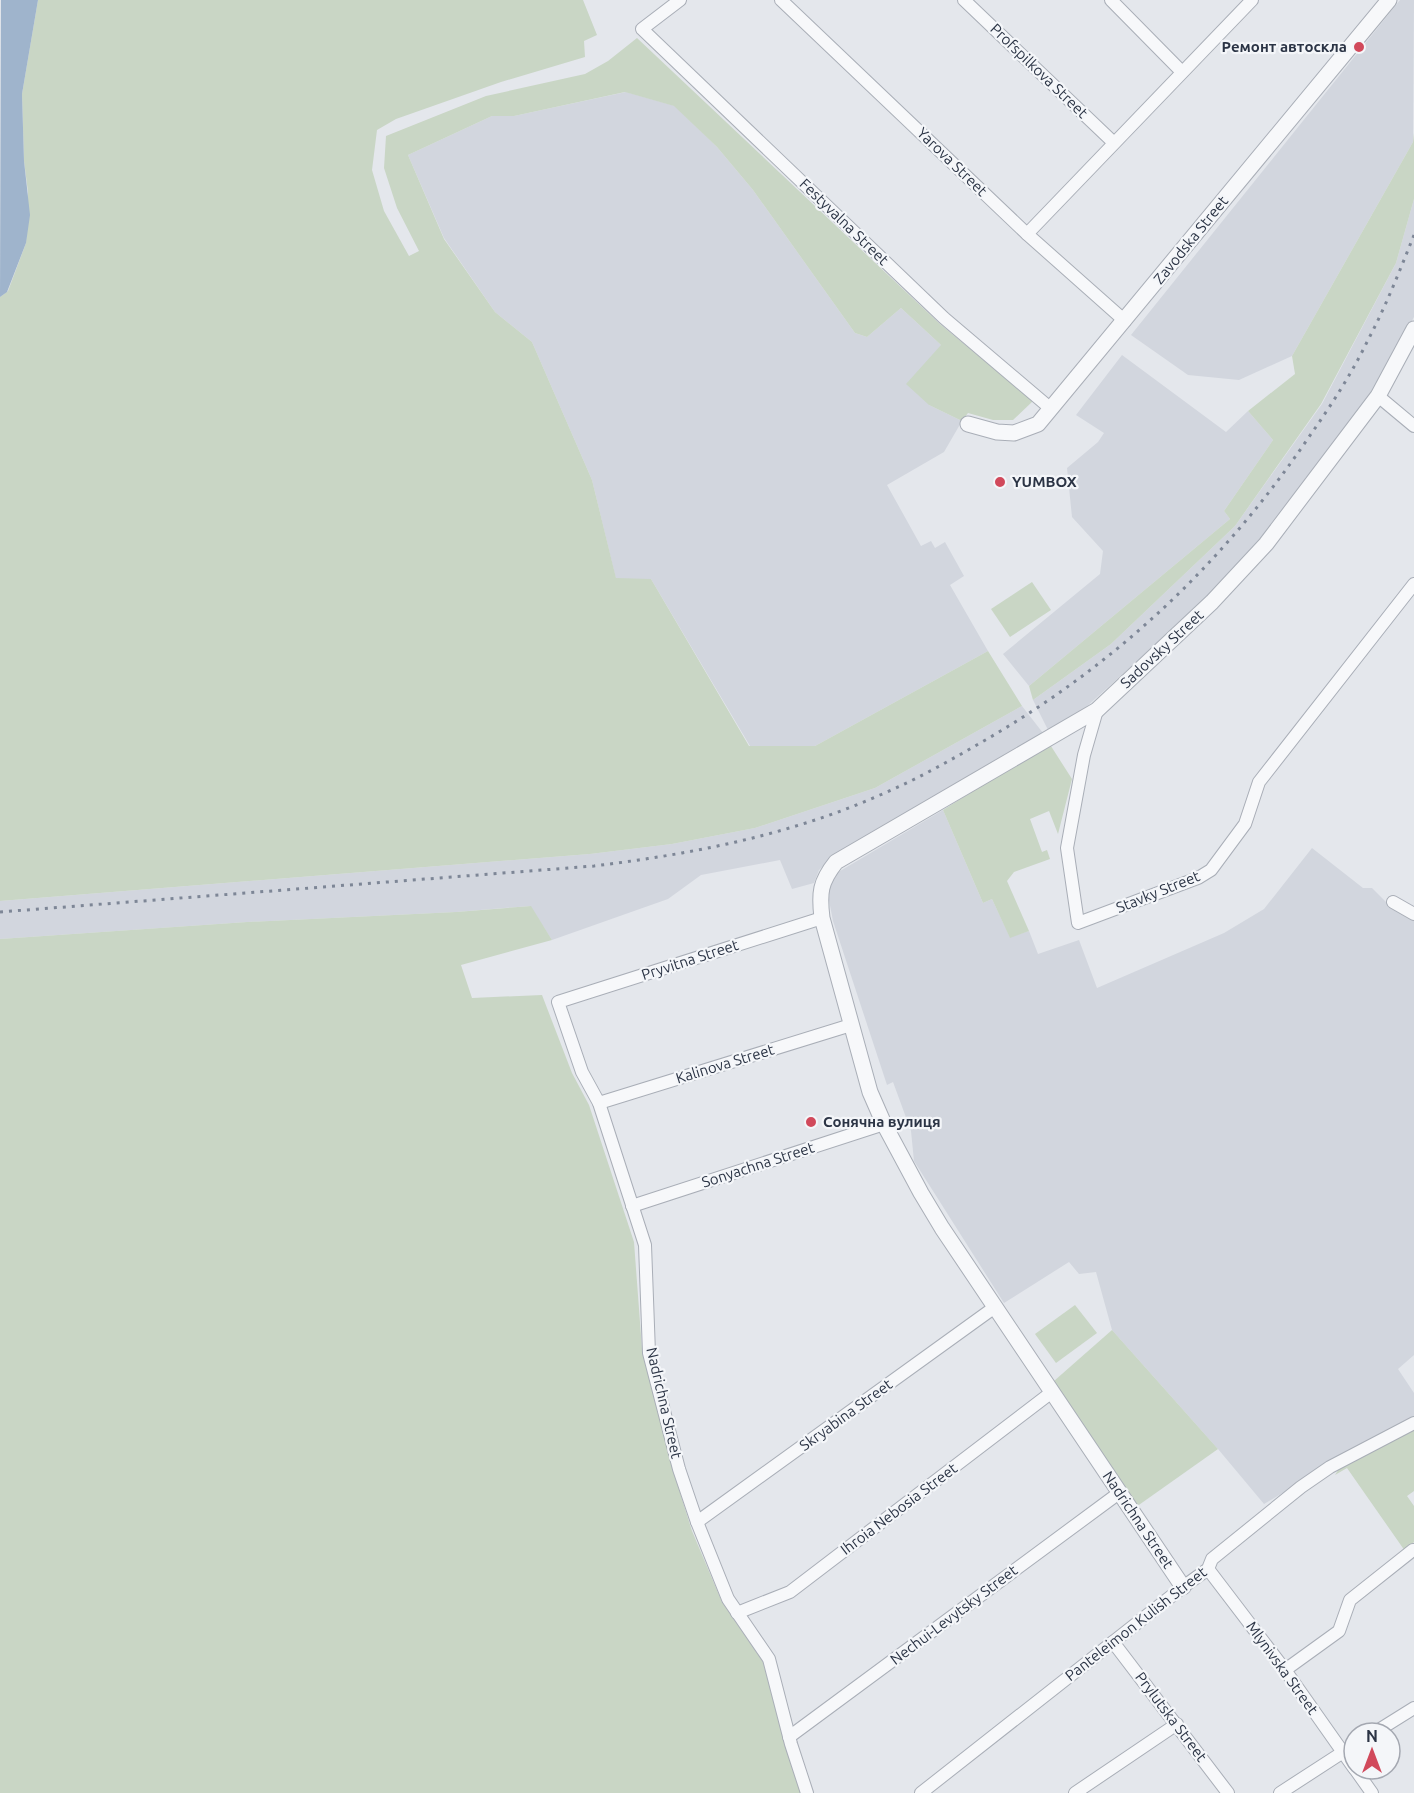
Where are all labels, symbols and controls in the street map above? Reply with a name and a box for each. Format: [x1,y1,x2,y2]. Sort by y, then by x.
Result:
street label: Profspilkova Street [987,20,1091,121]
place label: Ремонт автоскла [1222,38,1347,55]
marker: Ремонт автоскла [1352,40,1366,54]
street label: Yarova Street [914,124,991,199]
street label: Festyvalna Street [797,175,892,268]
street label: Zavodska Street [1150,192,1231,287]
place label: YUMBOX [1012,473,1077,490]
marker: YUMBOX [993,475,1007,489]
street label: Sadovsky Street [1117,606,1207,691]
street label: Stavky Street [1113,867,1202,916]
street label: Pryvitna Street [639,936,741,983]
street label: Kalinova Street [674,1040,776,1087]
place label: Сонячна вулиця [823,1113,941,1130]
marker: Сонячна вулиця [804,1115,818,1129]
street label: Sonyachna Street [700,1138,816,1191]
street label: Nadrichna Street [643,1346,686,1460]
street label: Skryabina Street [796,1375,895,1454]
street label: Ihroia Nebosia Street [837,1459,960,1558]
street label: Nadrichna Street [1100,1468,1177,1572]
street label: Nechui-Levytsky Street [887,1561,1021,1668]
street label: Panteleimon Kulish Street [1062,1563,1210,1684]
street label: Mlynivska Street [1243,1618,1322,1718]
street label: Prylutska Street [1132,1669,1211,1765]
north arrow [1342,1721,1402,1781]
text: N [1366,1727,1378,1745]

